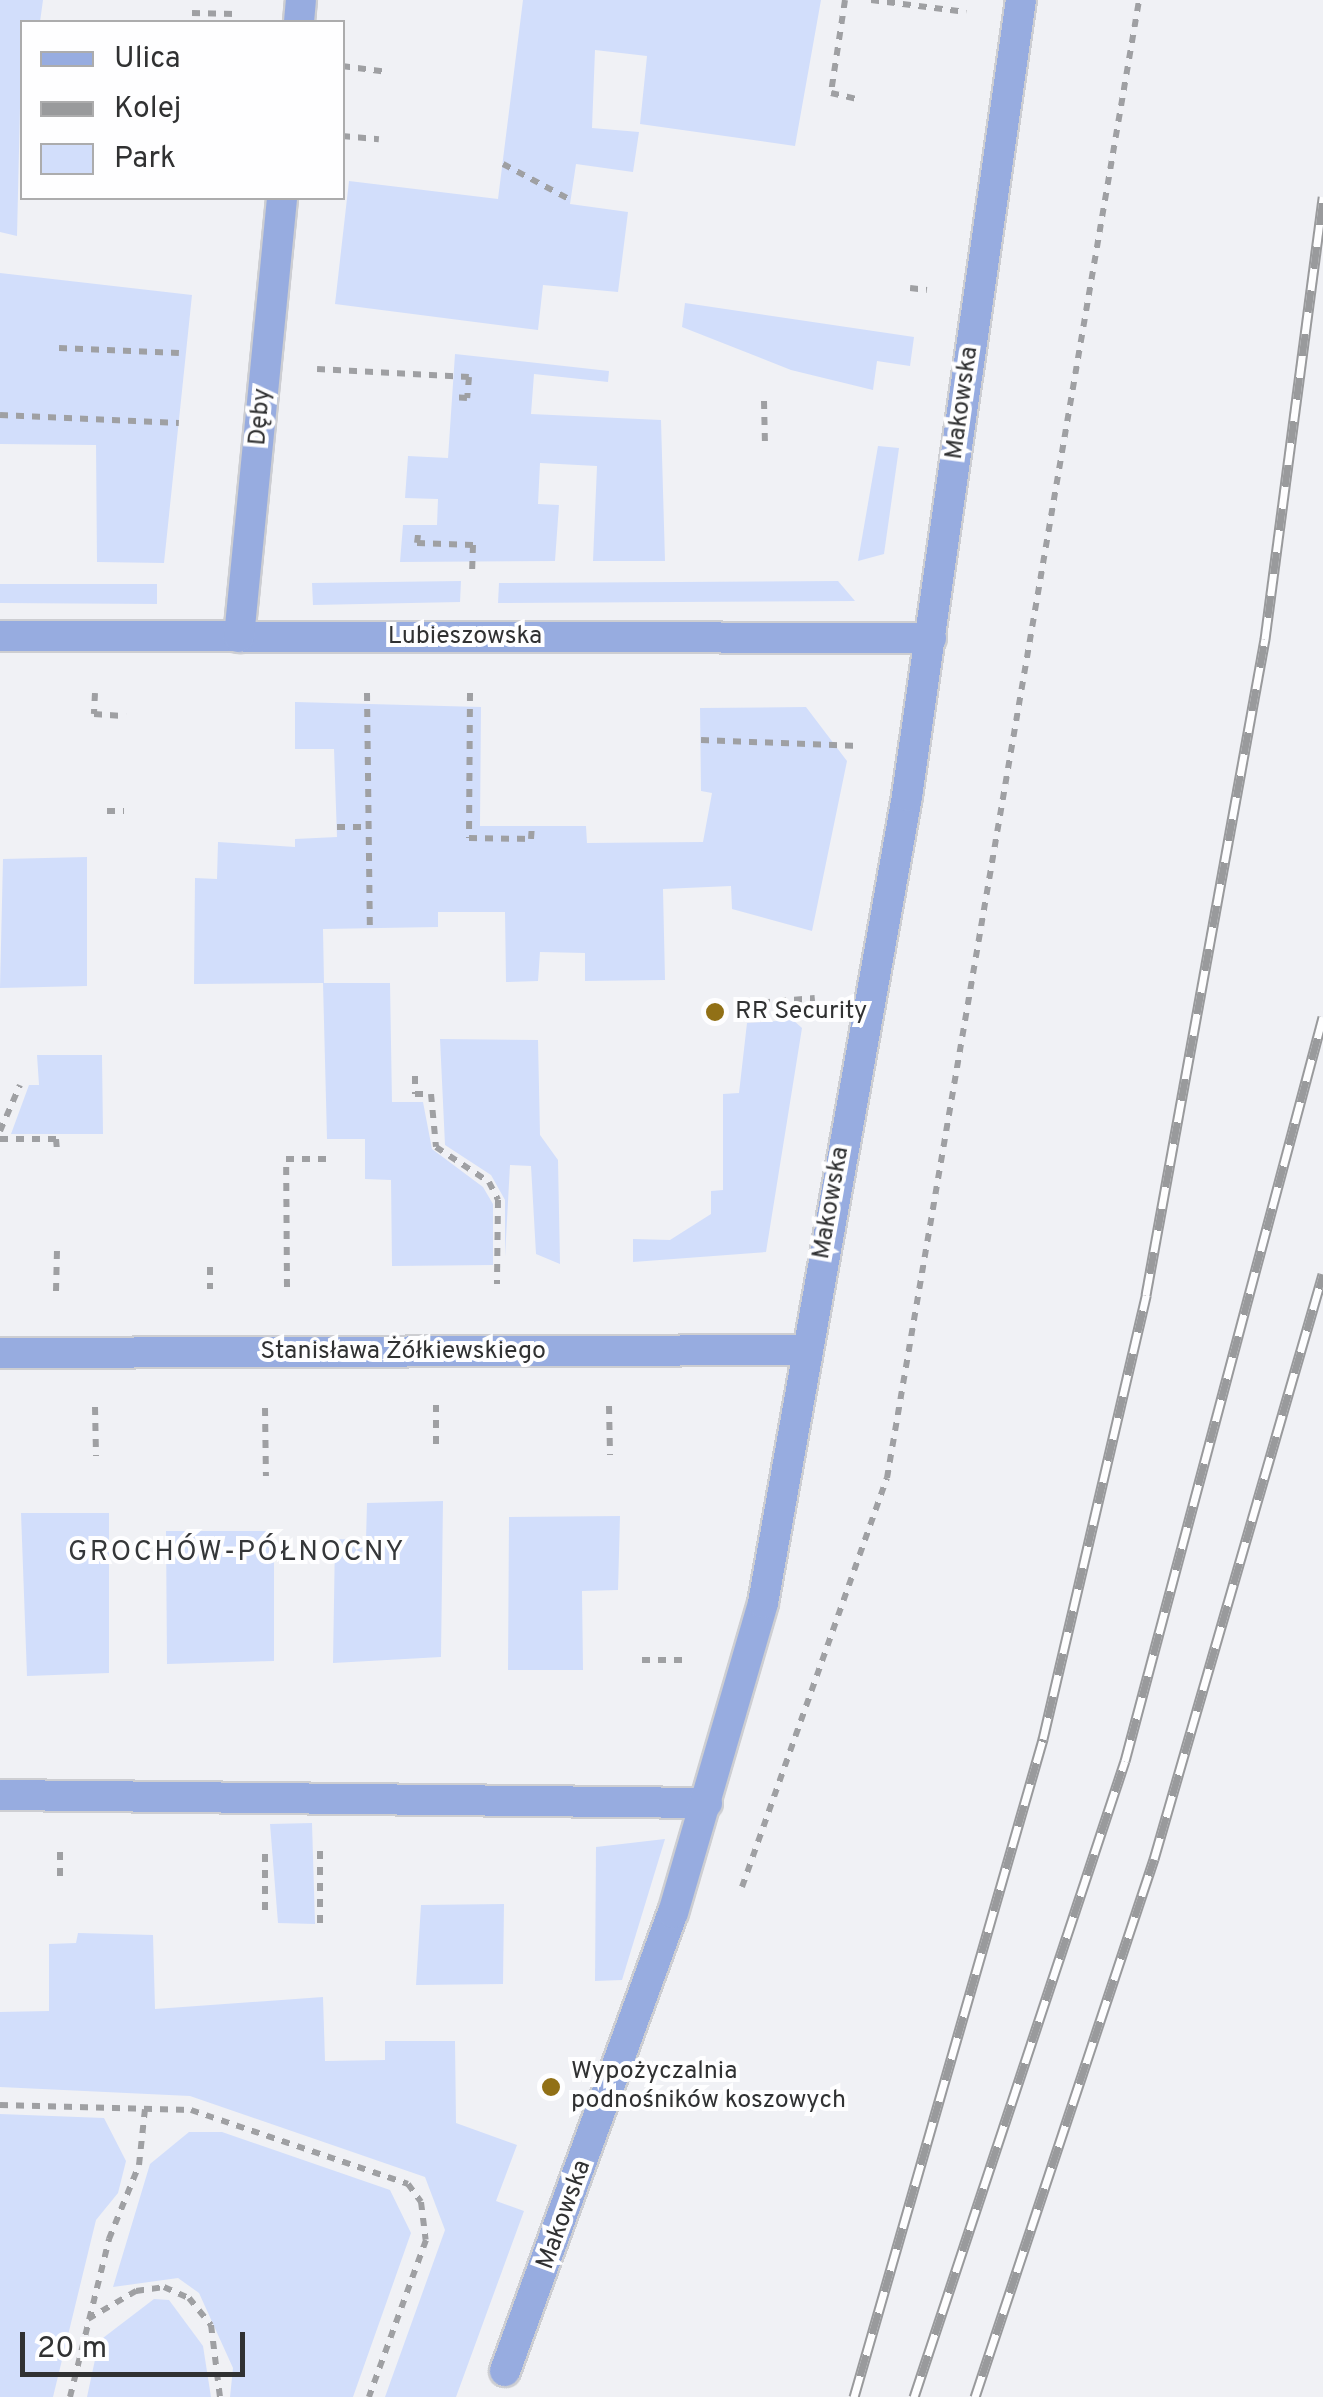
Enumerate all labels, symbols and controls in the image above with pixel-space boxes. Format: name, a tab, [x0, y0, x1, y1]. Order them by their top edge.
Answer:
legend	[20, 20, 345, 200]
text: Ulica	[114, 41, 181, 78]
text: Kolej	[114, 91, 181, 128]
text: Park	[114, 141, 176, 178]
street label: Makowska	[940, 344, 986, 462]
street label: Dęby	[244, 387, 278, 447]
street label: Lubieszowska	[388, 622, 542, 652]
place label: RR Security	[735, 997, 867, 1027]
marker: RR Security	[704, 1001, 726, 1023]
street label: Makowska	[807, 1144, 857, 1262]
street label: Stanisława Żółkiewskiego	[260, 1337, 546, 1367]
district label: GROCHÓW-PÓŁNOCNY	[68, 1536, 406, 1570]
place label: Wypożyczalnia podnośników koszowych	[571, 2058, 846, 2117]
marker: Wypożyczalnia podnośników koszowych	[540, 2076, 562, 2098]
street label: Makowska	[531, 2156, 599, 2274]
scale bar	[25, 2312, 250, 2374]
text: 20 m	[37, 2331, 107, 2368]

